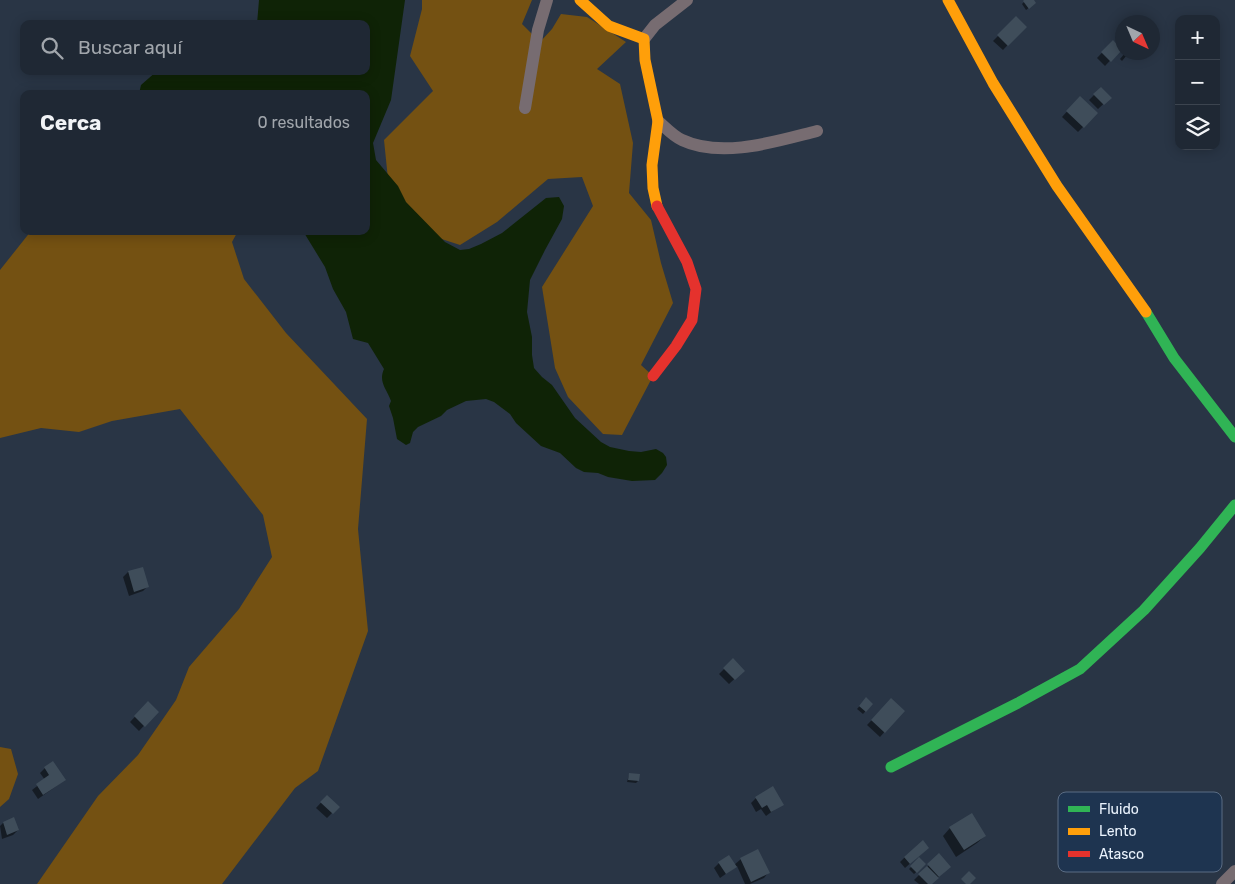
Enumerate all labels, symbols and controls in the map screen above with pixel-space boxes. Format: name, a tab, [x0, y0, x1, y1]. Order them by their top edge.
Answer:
north arrow	[1115, 15, 1160, 60]
map controls	[1175, 15, 1220, 150]
button: +	[1175, 15, 1220, 60]
search box	[20, 20, 370, 75]
icon: search	[38, 34, 66, 62]
text: Buscar aquí	[78, 36, 182, 59]
button: −	[1175, 60, 1220, 105]
button: layers	[1175, 105, 1220, 150]
text: Cerca	[40, 110, 101, 135]
text: 0 resultados	[257, 113, 350, 132]
legend	[1058, 792, 1222, 872]
text: Fluido	[1099, 801, 1139, 818]
text: Lento	[1099, 823, 1136, 840]
text: Atasco	[1099, 846, 1144, 863]

